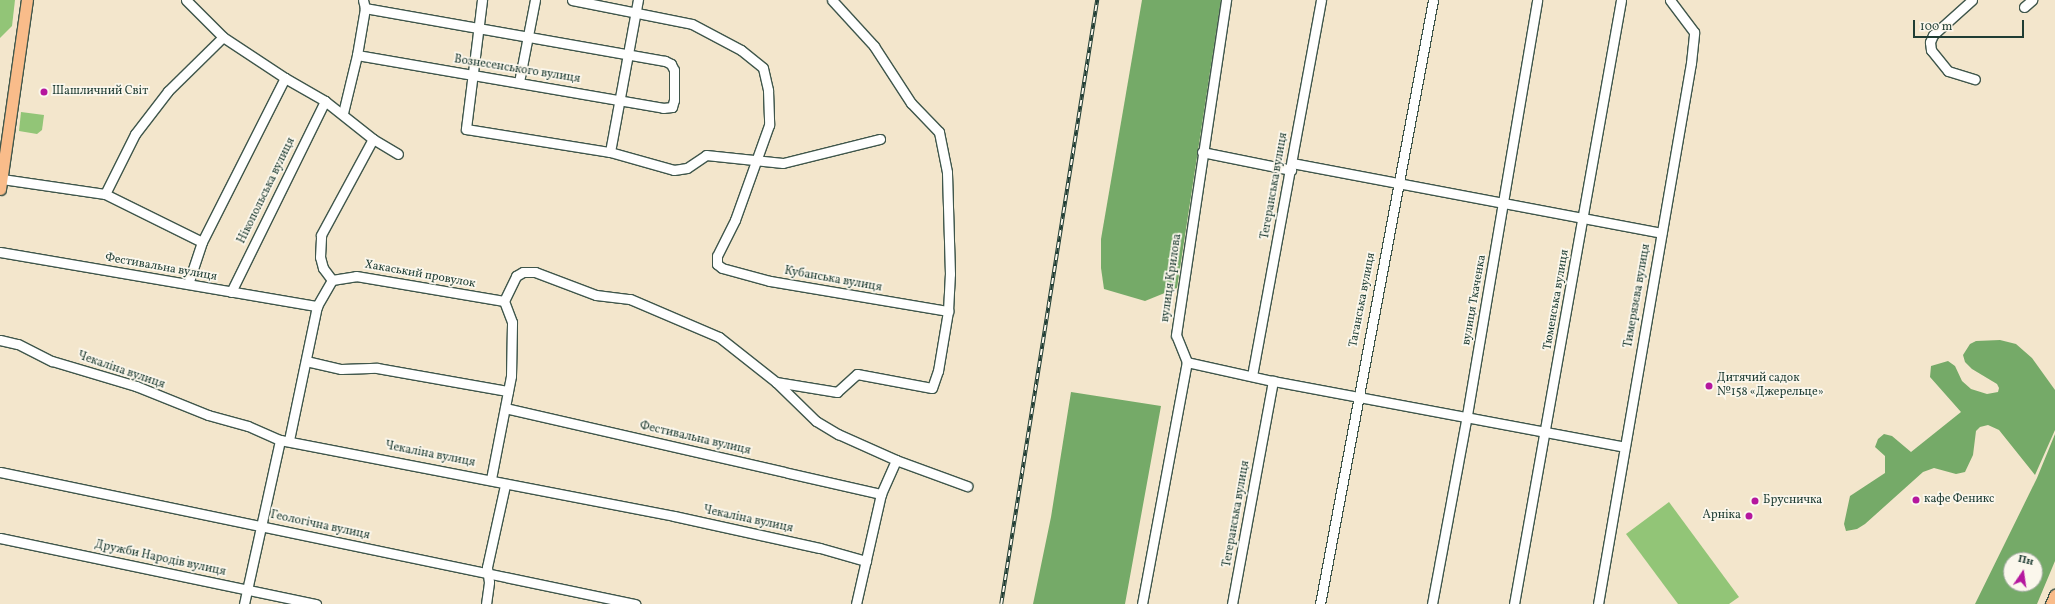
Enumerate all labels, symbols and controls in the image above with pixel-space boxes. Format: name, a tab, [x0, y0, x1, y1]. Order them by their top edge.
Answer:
scale bar	[1915, 12, 2026, 38]
text: 100 m	[1920, 19, 1952, 35]
street label: Вознесенського вулиця	[453, 53, 581, 87]
place label: Шашличний Світ	[52, 85, 148, 99]
marker: Шашличний Світ	[39, 87, 49, 97]
street label: Тегеранська вулиця	[1259, 132, 1291, 240]
street label: Нікопольська вулиця	[235, 136, 299, 246]
street label: вулиця Крилова	[1159, 233, 1185, 323]
street label: Тимерязєва вулиця	[1622, 243, 1654, 349]
street label: Тюменська вулиця	[1541, 249, 1573, 351]
street label: Фестивальна вулиця	[104, 251, 218, 285]
street label: Таганська вулиця	[1347, 251, 1379, 349]
street label: вулиця Ткаченка	[1460, 253, 1490, 347]
street label: Хакаський провулок	[363, 258, 477, 292]
street label: Кубанська вулиця	[783, 264, 883, 296]
street label: Чекаліна вулиця	[75, 349, 167, 393]
place label: Дитячий садок №158 «Джерельце»	[1717, 372, 1824, 400]
marker: Дитячий садок №158 «Джерельце»	[1704, 381, 1714, 391]
street label: Фестивальна вулиця	[638, 419, 752, 459]
street label: Чекаліна вулиця	[384, 439, 476, 471]
street label: Тегеранська вулиця	[1221, 460, 1253, 568]
place label: кафе Феникс	[1924, 493, 1994, 507]
place label: Брусничка	[1763, 494, 1822, 508]
marker: кафе Феникс	[1911, 495, 1921, 505]
marker: Брусничка	[1750, 496, 1760, 506]
street label: Чекаліна вулиця	[702, 503, 794, 537]
street label: Геологічна вулиця	[269, 508, 371, 544]
place label: Арніка	[1702, 509, 1741, 523]
marker: Арніка	[1744, 511, 1754, 521]
street label: Дружби Народів вулиця	[93, 538, 227, 580]
north arrow	[2003, 552, 2043, 592]
text: Пн	[2016, 552, 2035, 570]

